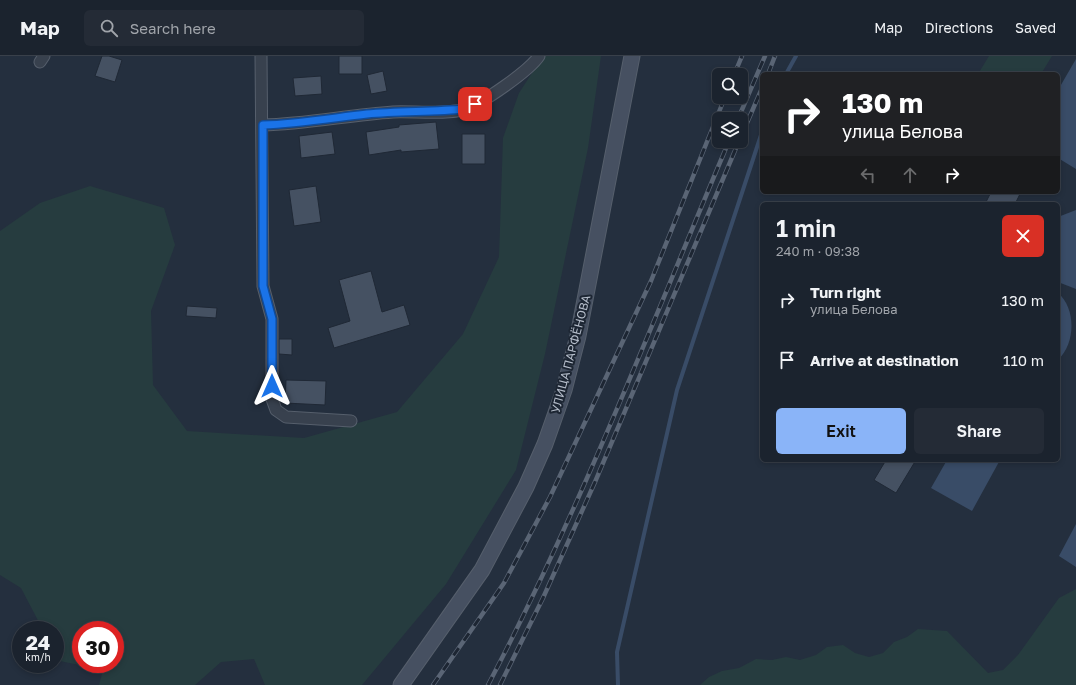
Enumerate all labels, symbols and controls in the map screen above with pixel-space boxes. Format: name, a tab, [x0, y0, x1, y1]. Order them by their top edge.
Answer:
search box	[84, 10, 364, 46]
text: Map	[20, 16, 60, 39]
icon: search	[98, 17, 120, 39]
text: Search here	[130, 19, 216, 37]
text: Map	[874, 19, 903, 36]
text: Directions	[925, 19, 993, 36]
text: Saved	[1015, 19, 1056, 36]
map controls	[712, 68, 748, 148]
button: search	[712, 68, 748, 104]
text: 130 m	[842, 86, 923, 119]
pin	[458, 87, 492, 121]
icon: right	[776, 88, 828, 140]
icon: arrive	[464, 93, 486, 115]
button: layers	[712, 112, 748, 148]
text: улица Белова	[842, 120, 963, 142]
icon: left	[857, 164, 879, 186]
icon: ahead	[899, 164, 921, 186]
icon: right	[941, 164, 963, 186]
text: 1 min	[776, 213, 836, 242]
button: close	[1002, 215, 1044, 257]
text: 240 m · 09:38	[776, 243, 860, 259]
text: Turn right	[810, 283, 881, 301]
icon: right	[776, 289, 798, 311]
text: 130 m	[1002, 291, 1044, 309]
street label: УЛИЦА ПАРФЁНОВА	[547, 293, 594, 415]
text: улица Белова	[810, 301, 898, 317]
icon: arrive	[776, 349, 798, 371]
text: Arrive at destination	[810, 351, 959, 369]
text: 110 m	[1003, 351, 1044, 369]
position arrow	[251, 365, 293, 407]
button: Exit	[776, 408, 906, 454]
button: Share	[914, 408, 1044, 454]
speed limit sign: 30	[72, 621, 124, 673]
text: 24	[26, 630, 50, 654]
text: km/h	[25, 651, 51, 663]

